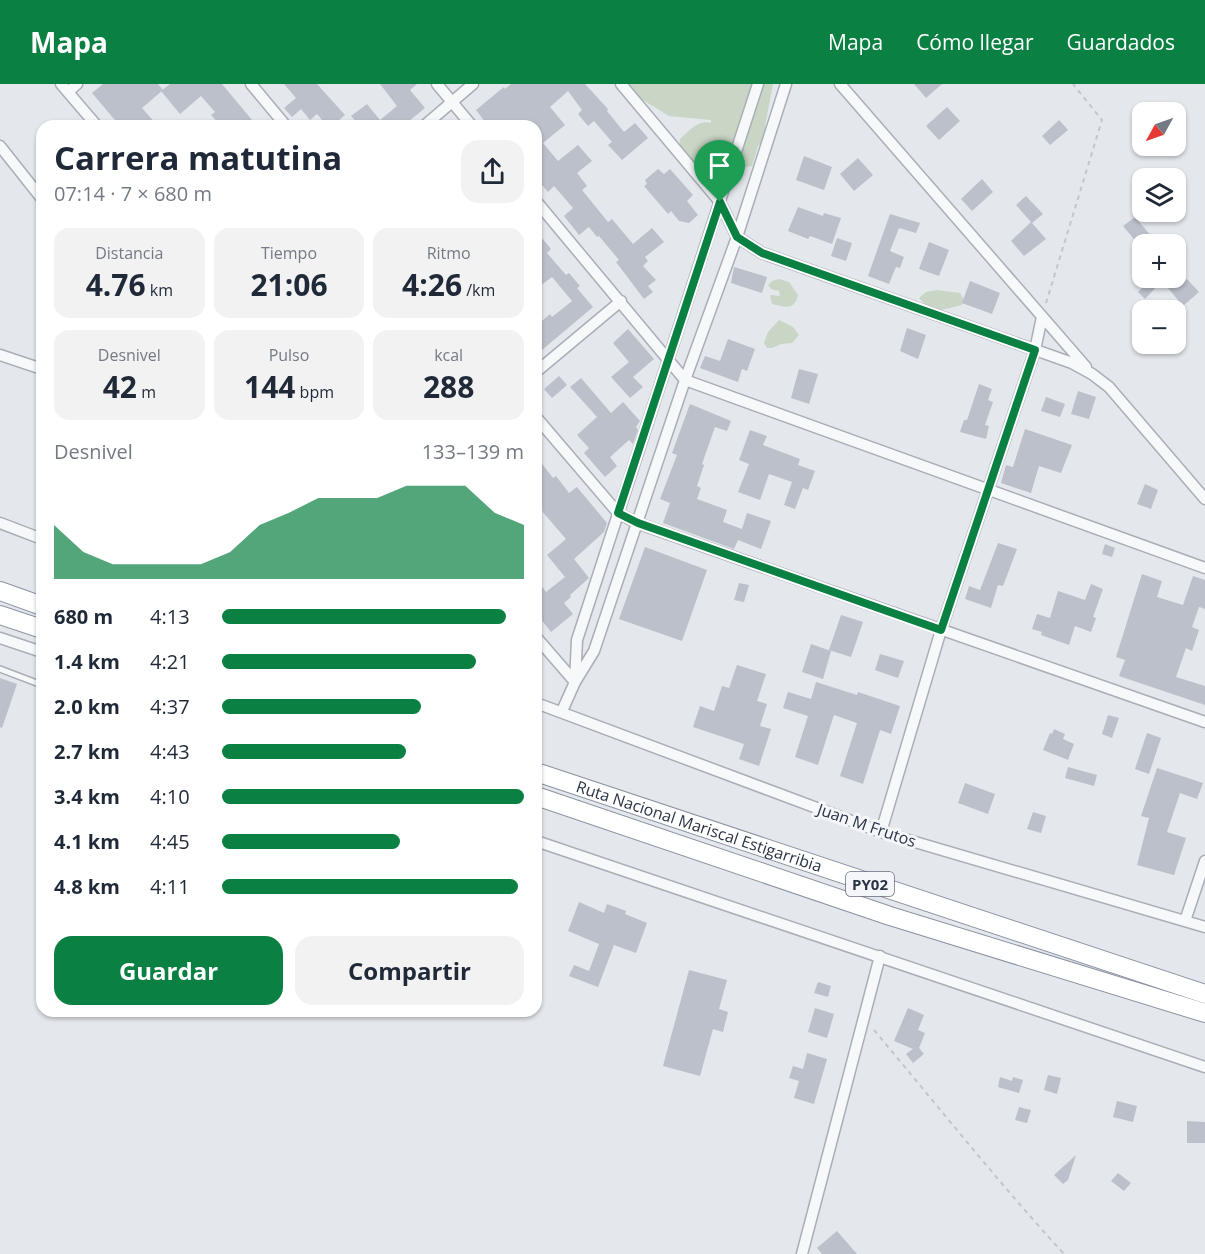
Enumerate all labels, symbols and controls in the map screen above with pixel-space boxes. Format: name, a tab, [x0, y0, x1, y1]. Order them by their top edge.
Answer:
text: Mapa	[30, 23, 108, 61]
text: Mapa	[828, 28, 883, 56]
text: Cómo llegar	[916, 28, 1034, 56]
text: Guardados	[1067, 28, 1175, 56]
north arrow	[1132, 102, 1186, 156]
map controls	[1132, 102, 1186, 354]
text: Carrera matutina	[54, 135, 342, 180]
button: share	[461, 140, 524, 203]
pin	[694, 140, 745, 202]
icon: arrive	[703, 149, 736, 182]
button: layers	[1132, 168, 1186, 222]
text: 07:14 · 7 × 680 m	[54, 180, 212, 207]
button: +	[1132, 234, 1186, 288]
text: Distancia	[95, 242, 163, 264]
text: Tiempo	[261, 242, 317, 264]
text: Ritmo	[427, 242, 471, 264]
text: 4.76	[86, 264, 146, 305]
text: 21:06	[250, 264, 328, 305]
text: 4:26	[402, 264, 462, 305]
text: km	[146, 279, 173, 301]
text: /km	[462, 279, 495, 301]
button: −	[1132, 300, 1186, 354]
text: Desnivel	[98, 344, 161, 366]
text: Pulso	[269, 344, 309, 366]
text: kcal	[434, 344, 463, 366]
text: 42	[103, 366, 137, 407]
text: 144	[244, 366, 295, 407]
text: 288	[423, 366, 474, 407]
text: m	[137, 381, 156, 403]
text: bpm	[295, 381, 334, 403]
text: Desnivel	[54, 438, 133, 465]
text: 133–139 m	[422, 438, 524, 465]
text: 680 m	[54, 603, 113, 630]
text: 4:13	[150, 603, 190, 630]
text: 1.4 km	[54, 648, 120, 675]
text: 4:21	[150, 648, 190, 675]
text: 2.0 km	[54, 693, 120, 720]
text: 4:37	[150, 693, 190, 720]
text: 2.7 km	[54, 738, 120, 765]
text: 4:43	[150, 738, 190, 765]
street label: Ruta Nacional Mariscal Estigarribia	[574, 775, 825, 877]
text: 3.4 km	[54, 783, 120, 810]
text: 4:10	[150, 783, 190, 810]
street label: Juan M Frutos	[813, 797, 919, 852]
text: 4.1 km	[54, 828, 120, 855]
text: 4:45	[150, 828, 190, 855]
road number: PY02	[846, 872, 894, 896]
text: 4.8 km	[54, 873, 120, 900]
text: 4:11	[150, 873, 190, 900]
button: Guardar	[54, 936, 283, 1005]
button: Compartir	[295, 936, 524, 1005]

